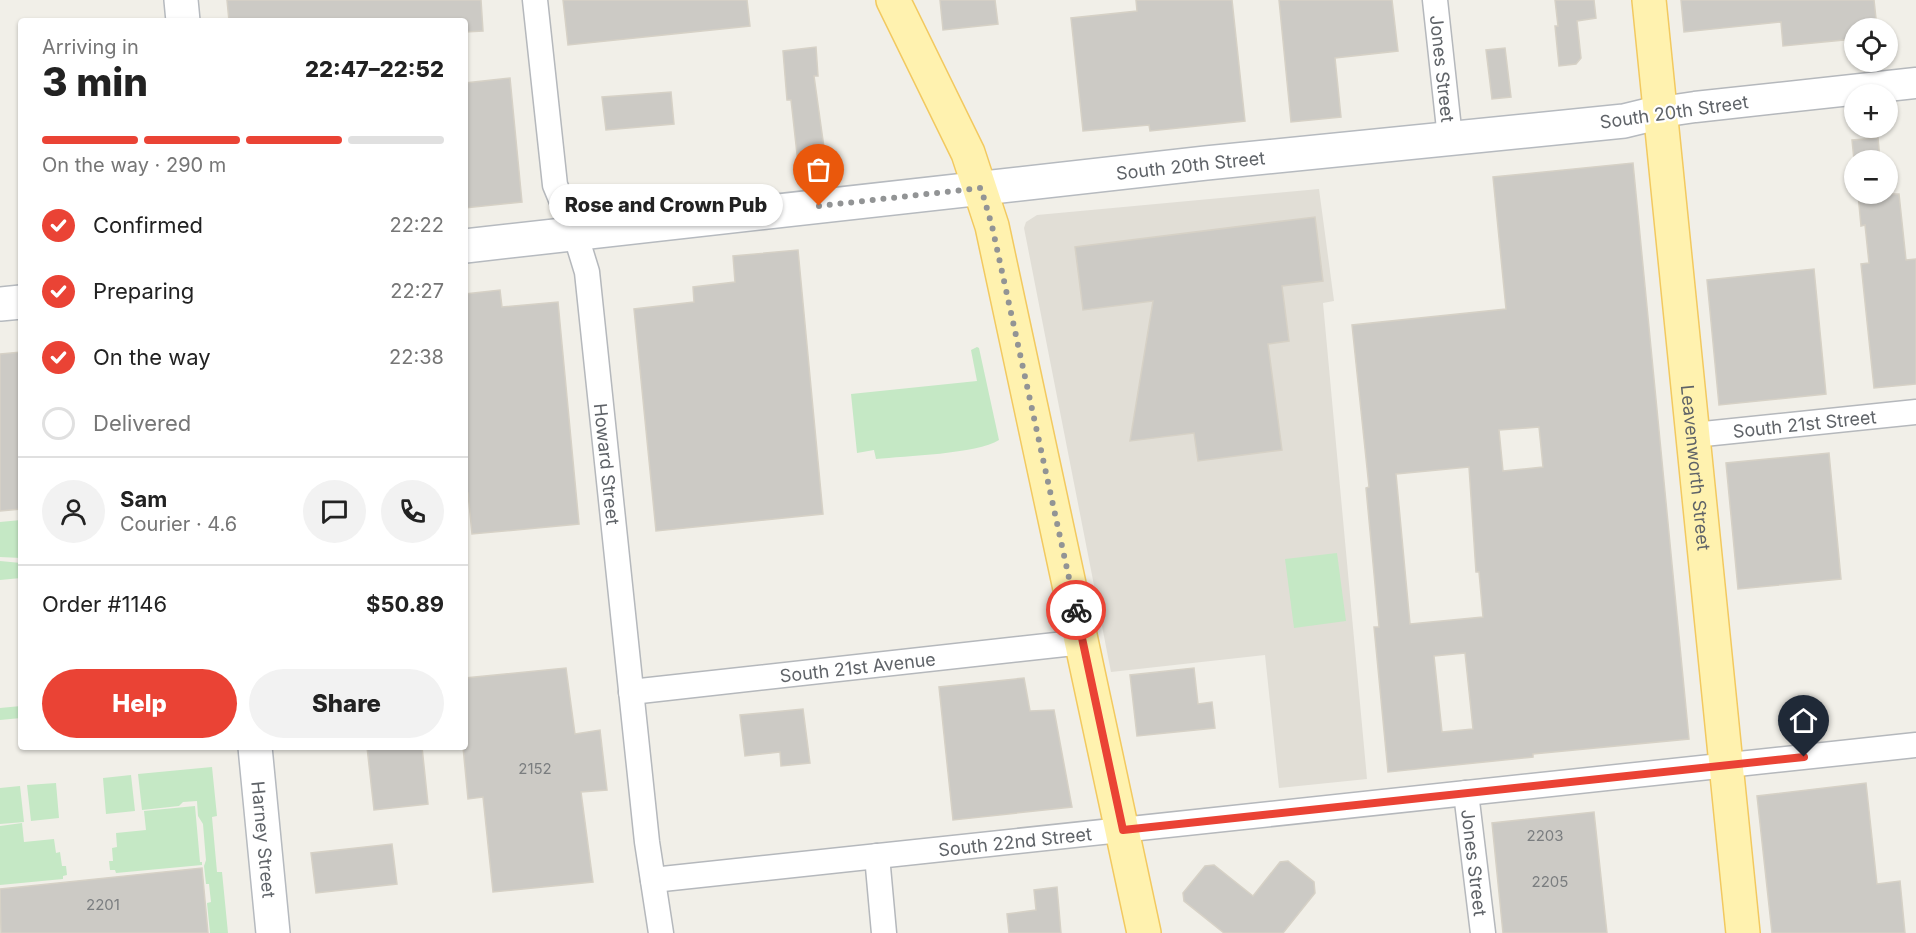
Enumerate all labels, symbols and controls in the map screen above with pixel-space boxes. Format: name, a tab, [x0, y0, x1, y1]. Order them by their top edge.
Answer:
street label: Jones Street	[1426, 14, 1459, 123]
map controls	[1844, 18, 1898, 204]
button: locate	[1844, 18, 1898, 72]
text: Arriving in	[42, 35, 139, 59]
text: 22:47–22:52	[305, 56, 444, 82]
text: 3 min	[42, 58, 148, 105]
button: +	[1844, 84, 1898, 138]
street label: South 20th Street	[1598, 91, 1750, 133]
pin	[793, 144, 844, 206]
street label: South 20th Street	[1115, 147, 1266, 184]
button: −	[1844, 150, 1898, 204]
text: On the way · 290 m	[42, 153, 226, 177]
icon: bag	[802, 153, 835, 186]
callout: Rose and Crown Pub	[549, 185, 783, 227]
text: Rose and Crown Pub	[565, 193, 767, 217]
icon: check	[42, 209, 75, 242]
text: Confirmed	[93, 212, 203, 238]
text: 22:22	[389, 213, 444, 237]
icon: check	[42, 275, 75, 308]
text: Preparing	[93, 278, 194, 304]
text: 22:27	[390, 279, 444, 303]
icon: check	[42, 341, 75, 374]
text: On the way	[93, 344, 211, 370]
text: 22:38	[389, 345, 444, 369]
street label: Leavenworth Street	[1677, 384, 1715, 552]
street label: Howard Street	[590, 402, 624, 526]
street label: South 21st Street	[1732, 406, 1877, 441]
text: Delivered	[93, 410, 191, 436]
button: person	[42, 480, 105, 543]
button: chat	[303, 480, 366, 543]
button: phone	[381, 480, 444, 543]
text: Sam	[120, 486, 167, 512]
text: Courier · 4.6	[120, 512, 237, 536]
courier	[1046, 580, 1106, 640]
text: Order #1146	[42, 591, 167, 617]
text: $50.89	[366, 591, 444, 617]
icon: bike	[1060, 594, 1093, 627]
street label: South 21st Avenue	[779, 648, 937, 686]
button: Help	[42, 669, 237, 738]
button: Share	[249, 669, 444, 738]
pin	[1778, 695, 1829, 757]
icon: home	[1787, 704, 1820, 737]
house number: 2152	[518, 759, 552, 778]
street label: Harney Street	[248, 780, 280, 899]
street label: Jones Street	[1458, 808, 1491, 917]
street label: South 22nd Street	[937, 823, 1093, 860]
house number: 2203	[1526, 826, 1564, 845]
house number: 2205	[1532, 872, 1568, 891]
house number: 2201	[86, 895, 120, 914]

